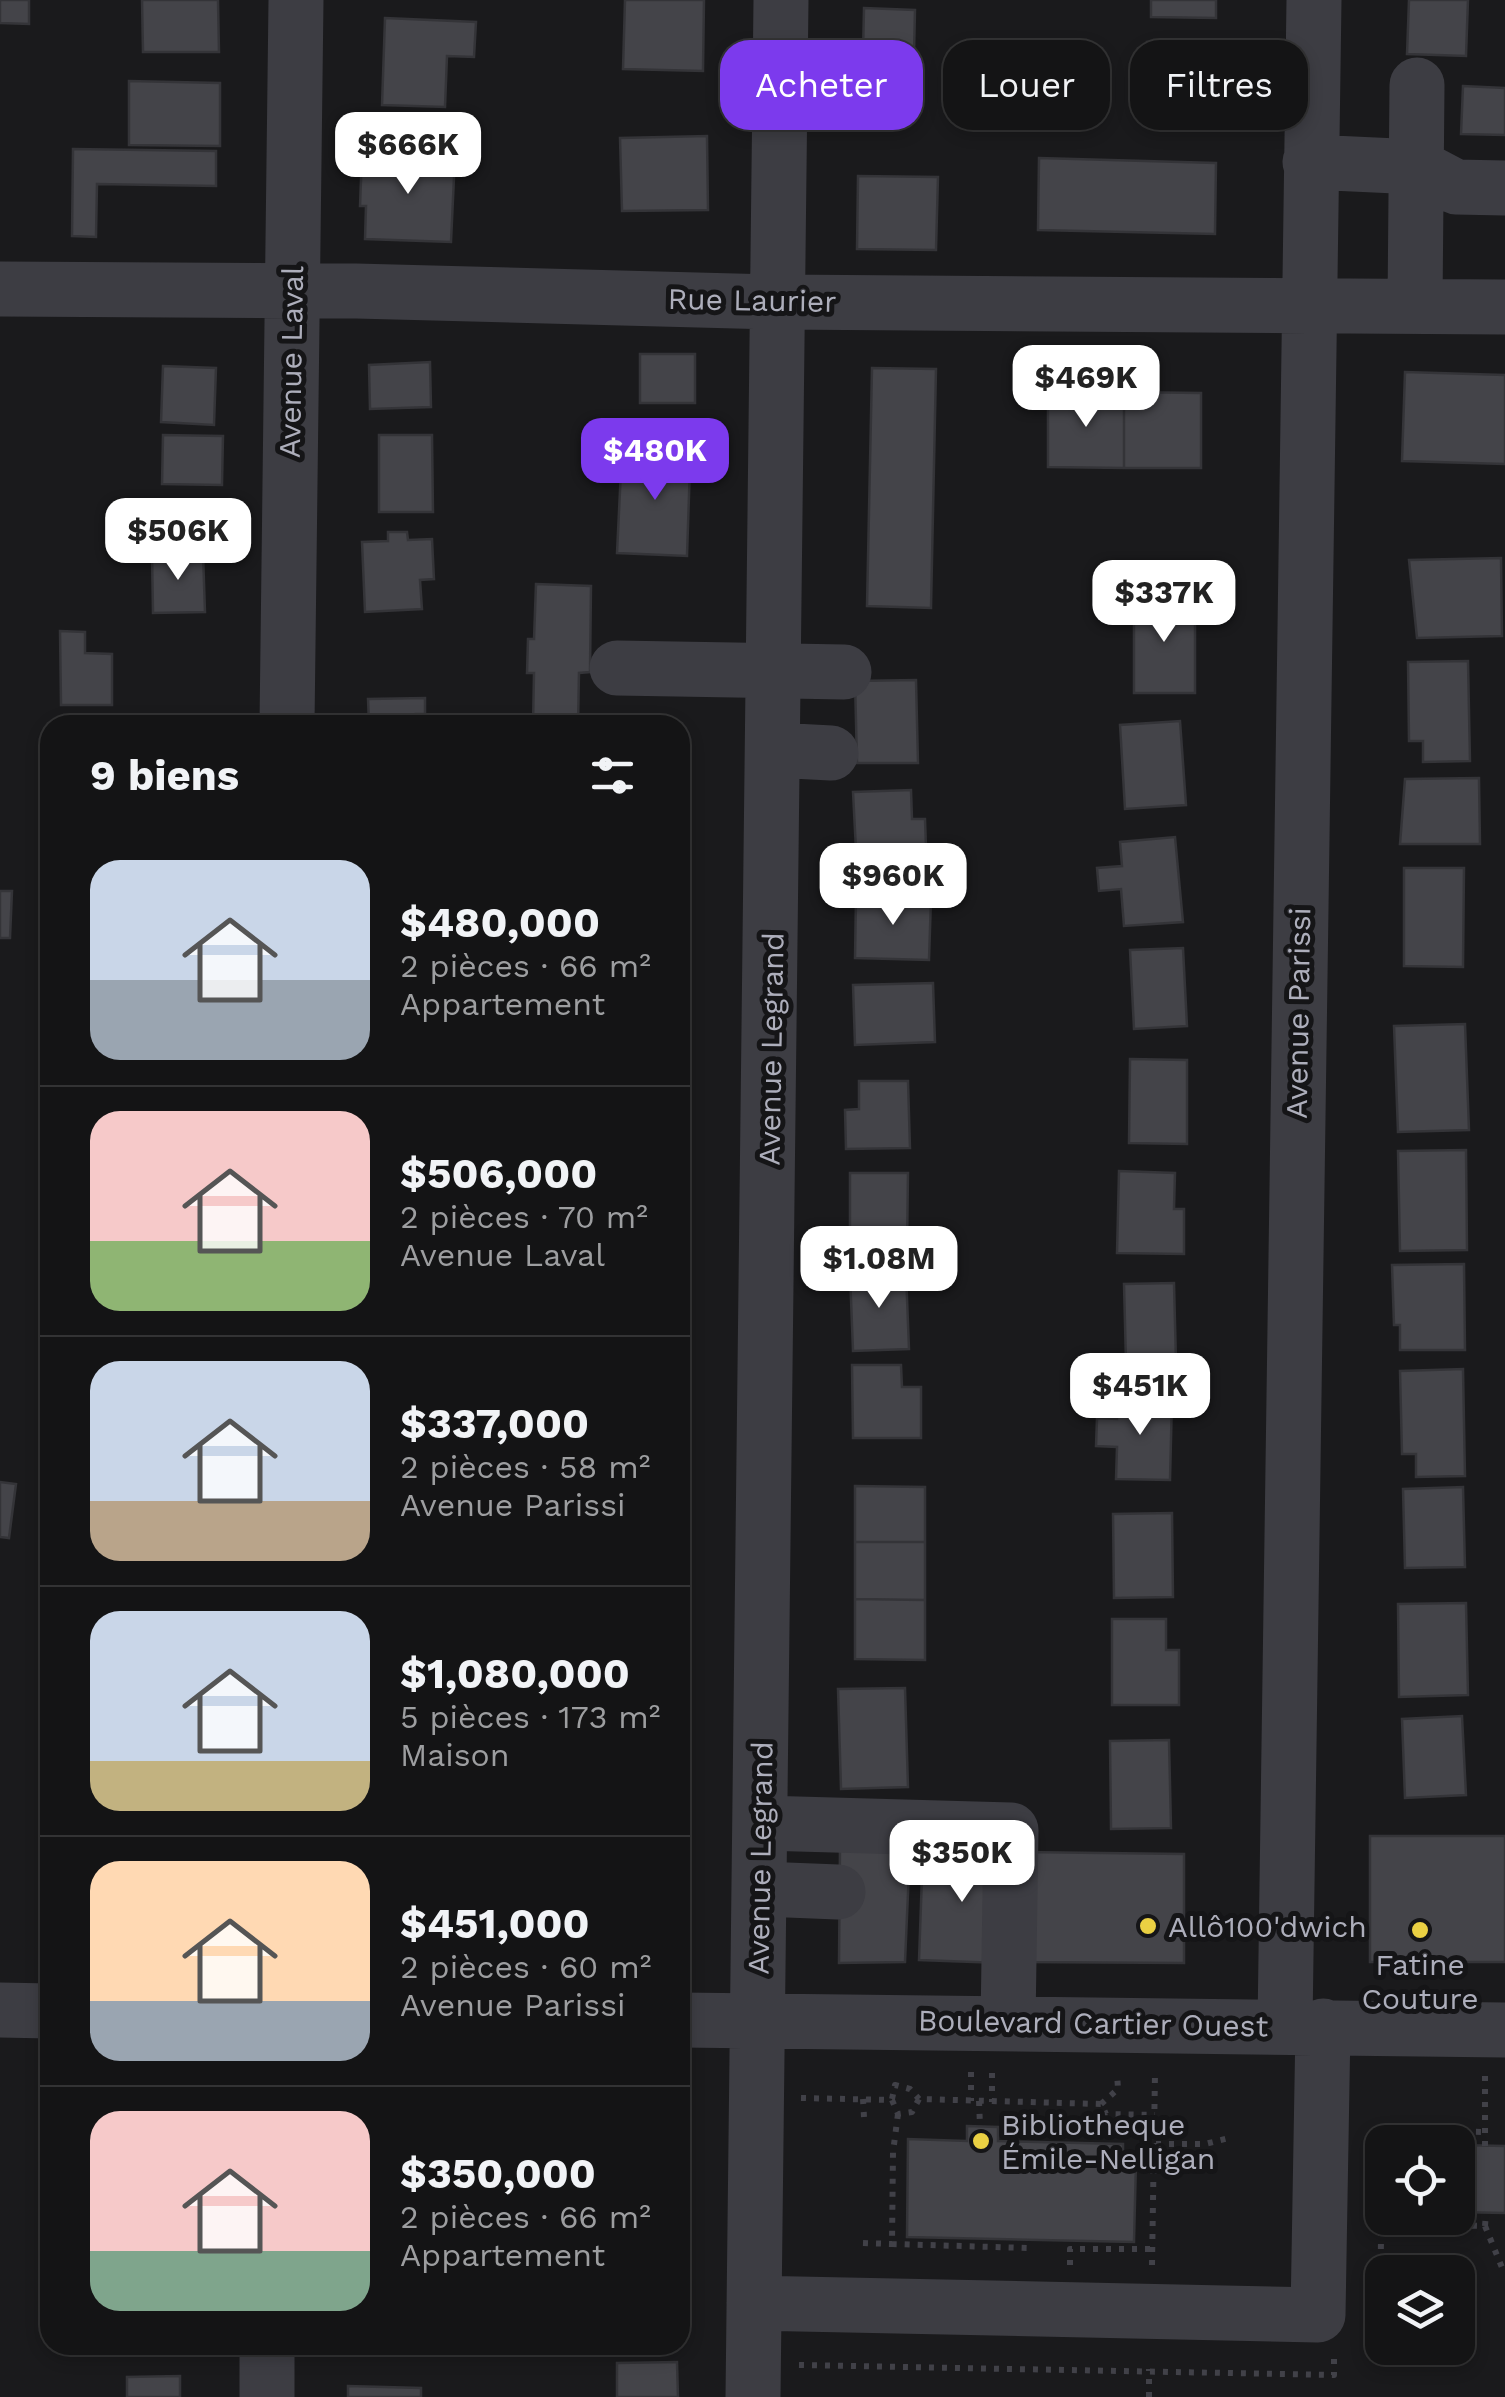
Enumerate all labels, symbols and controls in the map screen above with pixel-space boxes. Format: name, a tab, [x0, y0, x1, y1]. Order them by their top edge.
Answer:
chip: Acheter	[720, 40, 923, 130]
chip: Louer	[943, 40, 1110, 130]
chip: Filtres	[1130, 40, 1308, 130]
pin: $666K	[338, 112, 478, 197]
text: $666K	[357, 125, 459, 163]
street label: Avenue Laval	[272, 266, 310, 458]
street label: Rue Laurier	[667, 281, 837, 319]
pin: $469K	[1016, 345, 1156, 430]
text: $469K	[1035, 358, 1137, 396]
pin: $480K	[585, 418, 725, 503]
text: $480K	[603, 431, 707, 469]
pin: $506K	[108, 498, 248, 583]
text: $506K	[127, 511, 229, 549]
pin: $337K	[1094, 560, 1234, 645]
text: $337K	[1114, 573, 1214, 611]
icon: filters	[585, 748, 640, 803]
text: 9 biens	[90, 751, 239, 800]
pin: $960K	[823, 843, 963, 928]
text: $960K	[842, 856, 944, 894]
text: $480,000	[400, 898, 600, 947]
icon: home	[170, 900, 290, 1020]
street label: Avenue Parissi	[1279, 907, 1317, 1119]
street label: Avenue Legrand	[751, 932, 791, 1166]
text: 2 pièces · 66 m²	[400, 947, 651, 985]
text: Appartement	[400, 985, 605, 1023]
text: $506,000	[400, 1149, 597, 1198]
icon: home	[170, 1151, 290, 1271]
text: 2 pièces · 70 m²	[400, 1198, 648, 1236]
pin: $1.08M	[798, 1226, 960, 1311]
text: Avenue Laval	[400, 1236, 605, 1274]
text: $1.08M	[822, 1239, 936, 1277]
pin: $451K	[1070, 1353, 1210, 1438]
text: $451K	[1092, 1366, 1188, 1404]
text: $337,000	[400, 1399, 589, 1448]
icon: home	[170, 1401, 290, 1521]
text: 2 pièces · 58 m²	[400, 1448, 650, 1486]
text: Avenue Parissi	[400, 1486, 626, 1524]
text: $1,080,000	[400, 1649, 630, 1698]
icon: home	[170, 1651, 290, 1771]
text: 5 pièces · 173 m²	[400, 1698, 660, 1736]
text: Maison	[400, 1736, 510, 1774]
street label: Avenue Legrand	[740, 1741, 780, 1975]
pin: $350K	[892, 1820, 1032, 1905]
text: $350K	[912, 1833, 1012, 1871]
text: $451,000	[400, 1899, 590, 1948]
icon: home	[170, 1901, 290, 2021]
place label: Allô100'dwich	[1168, 1909, 1367, 1944]
marker: Allô100'dwich	[1137, 1915, 1159, 1937]
marker: Fatine Couture	[1409, 1919, 1431, 1941]
place label: Fatine Couture	[1361, 1947, 1479, 2016]
text: 2 pièces · 60 m²	[400, 1948, 651, 1986]
text: Avenue Parissi	[400, 1986, 626, 2024]
street label: Boulevard Cartier Ouest	[918, 2002, 1269, 2044]
place label: Bibliotheque Émile-Nelligan	[1001, 2107, 1215, 2176]
map controls	[1365, 2125, 1475, 2365]
button: locate	[1365, 2125, 1475, 2235]
marker: Bibliotheque Émile-Nelligan	[970, 2130, 992, 2152]
text: $350,000	[400, 2149, 596, 2198]
icon: home	[170, 2151, 290, 2271]
text: 2 pièces · 66 m²	[400, 2198, 651, 2236]
text: Appartement	[400, 2236, 605, 2274]
button: layers	[1365, 2255, 1475, 2365]

